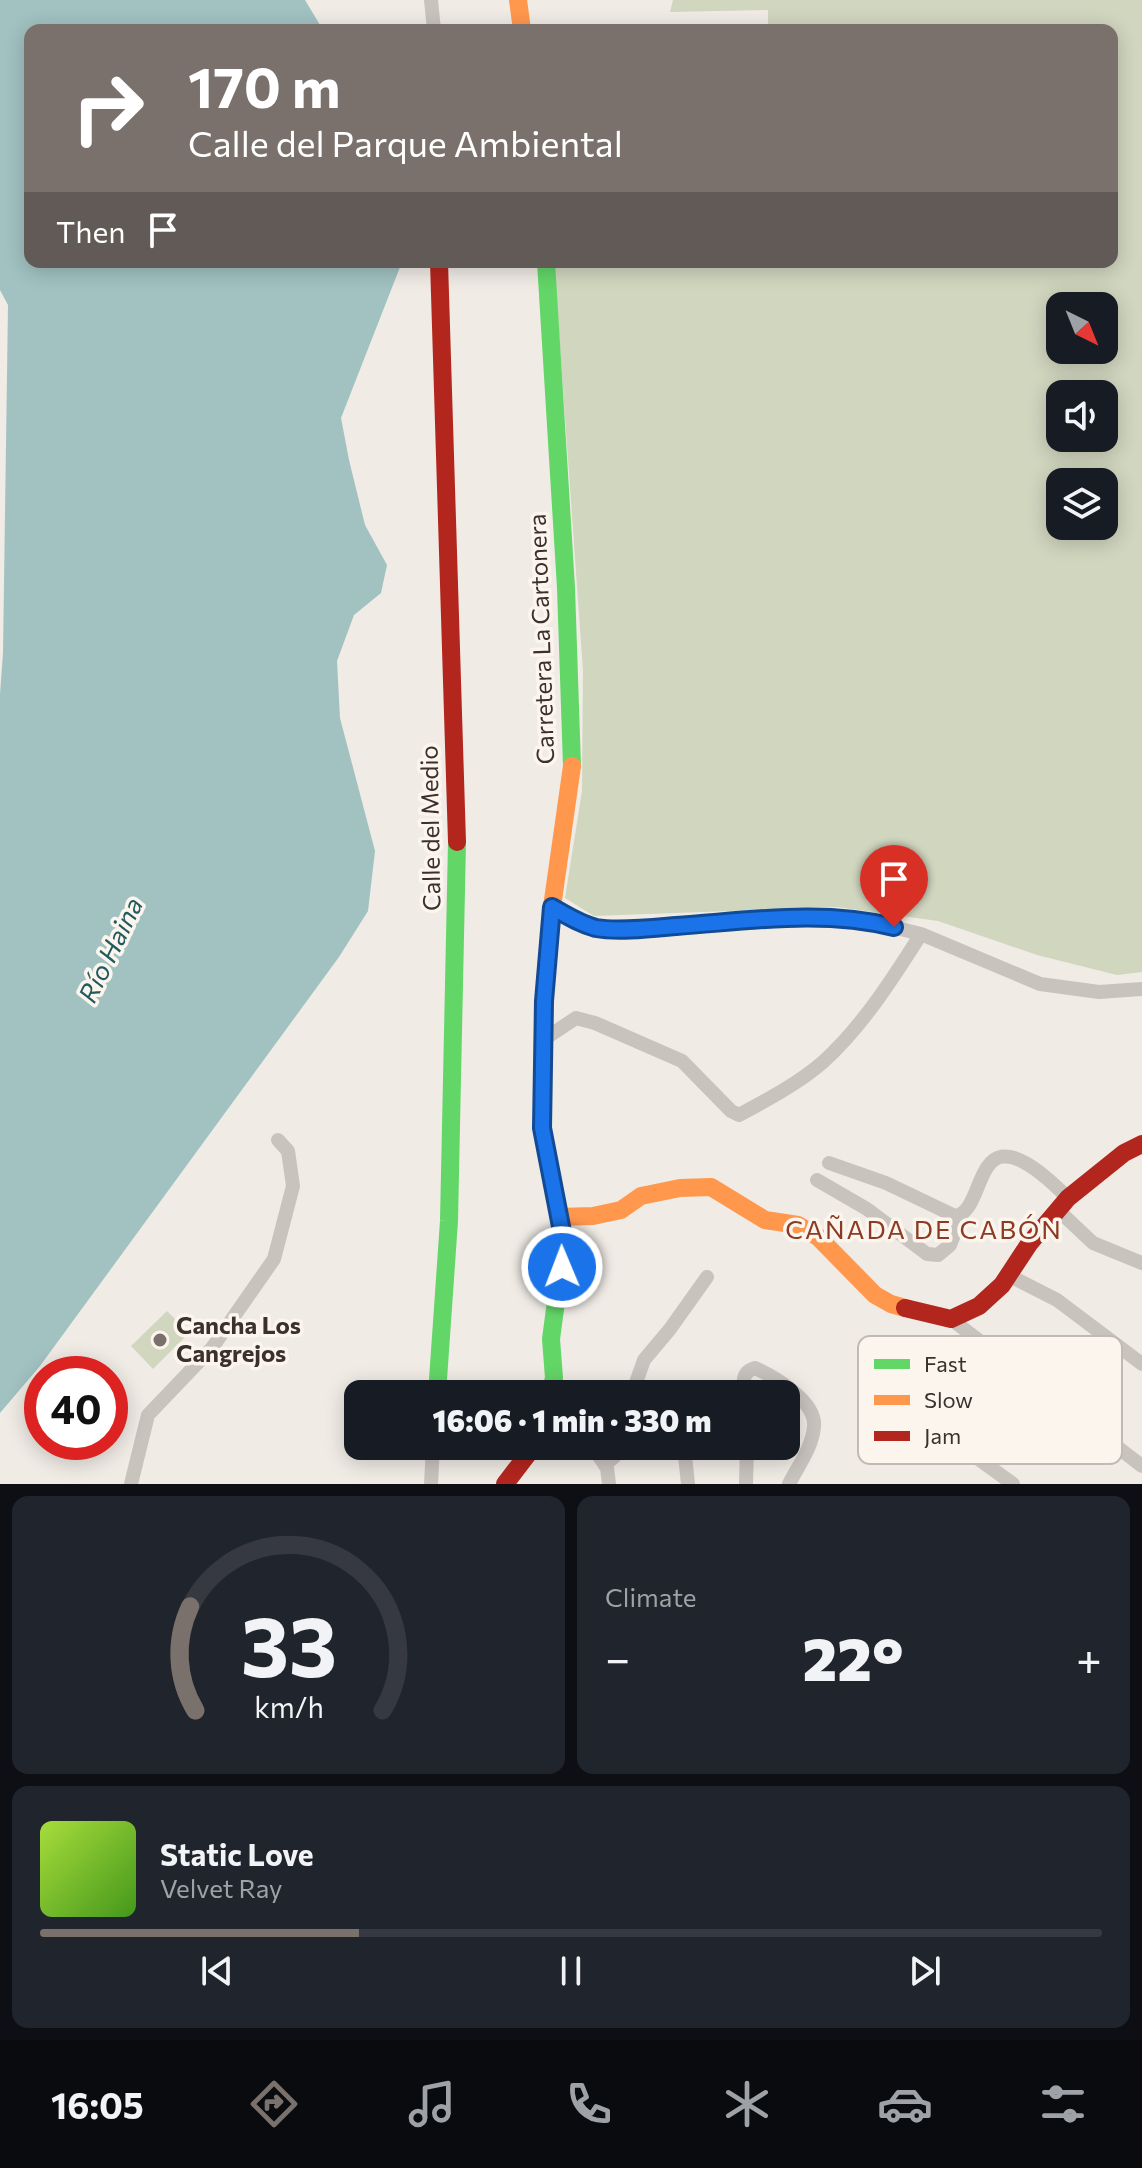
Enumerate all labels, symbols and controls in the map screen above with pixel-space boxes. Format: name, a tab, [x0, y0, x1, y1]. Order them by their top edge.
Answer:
text: 170 m	[188, 51, 341, 120]
icon: right	[56, 56, 160, 160]
text: Calle del Parque Ambiental	[188, 120, 623, 164]
icon: arrive	[141, 208, 185, 252]
text: Then	[56, 212, 125, 249]
north arrow	[1046, 292, 1118, 364]
map controls	[1046, 292, 1118, 540]
button: sound	[1046, 380, 1118, 452]
button: layers	[1046, 468, 1118, 540]
street label: Carretera La Cartonera	[522, 513, 559, 765]
street label: Calle del Medio	[414, 745, 445, 911]
pin	[860, 845, 928, 927]
icon: arrive	[872, 857, 916, 901]
water label: Río Haina	[71, 892, 148, 1007]
district label: CAÑADA DE CABÓN	[785, 1213, 1063, 1244]
position arrow	[520, 1225, 604, 1309]
place label: Cancha Los Cangrejos	[176, 1310, 301, 1367]
marker: Cancha Los Cangrejos	[151, 1331, 169, 1349]
legend	[858, 1336, 1122, 1464]
text: Fast	[924, 1350, 967, 1377]
speed limit sign: 40	[24, 1356, 128, 1460]
text: Slow	[924, 1386, 973, 1413]
text: 16:06 · 1 min · 330 m	[433, 1401, 711, 1438]
text: Jam	[924, 1422, 961, 1449]
text: Climate	[605, 1581, 697, 1612]
text: 33	[240, 1592, 337, 1694]
text: 22°	[803, 1620, 904, 1693]
text: −	[605, 1630, 630, 1684]
text: +	[1076, 1630, 1102, 1684]
text: km/h	[254, 1689, 323, 1724]
text: Static Love	[160, 1835, 314, 1872]
text: Velvet Ray	[160, 1872, 283, 1903]
icon: previous	[195, 1949, 239, 1993]
icon: pause	[549, 1949, 593, 1993]
icon: next	[903, 1949, 947, 1993]
icon: directions	[246, 2076, 302, 2132]
icon: music	[404, 2076, 460, 2132]
icon: phone	[561, 2076, 617, 2132]
icon: climate	[719, 2076, 775, 2132]
icon: car	[877, 2076, 933, 2132]
icon: filters	[1035, 2076, 1091, 2132]
text: 16:05	[51, 2082, 144, 2126]

